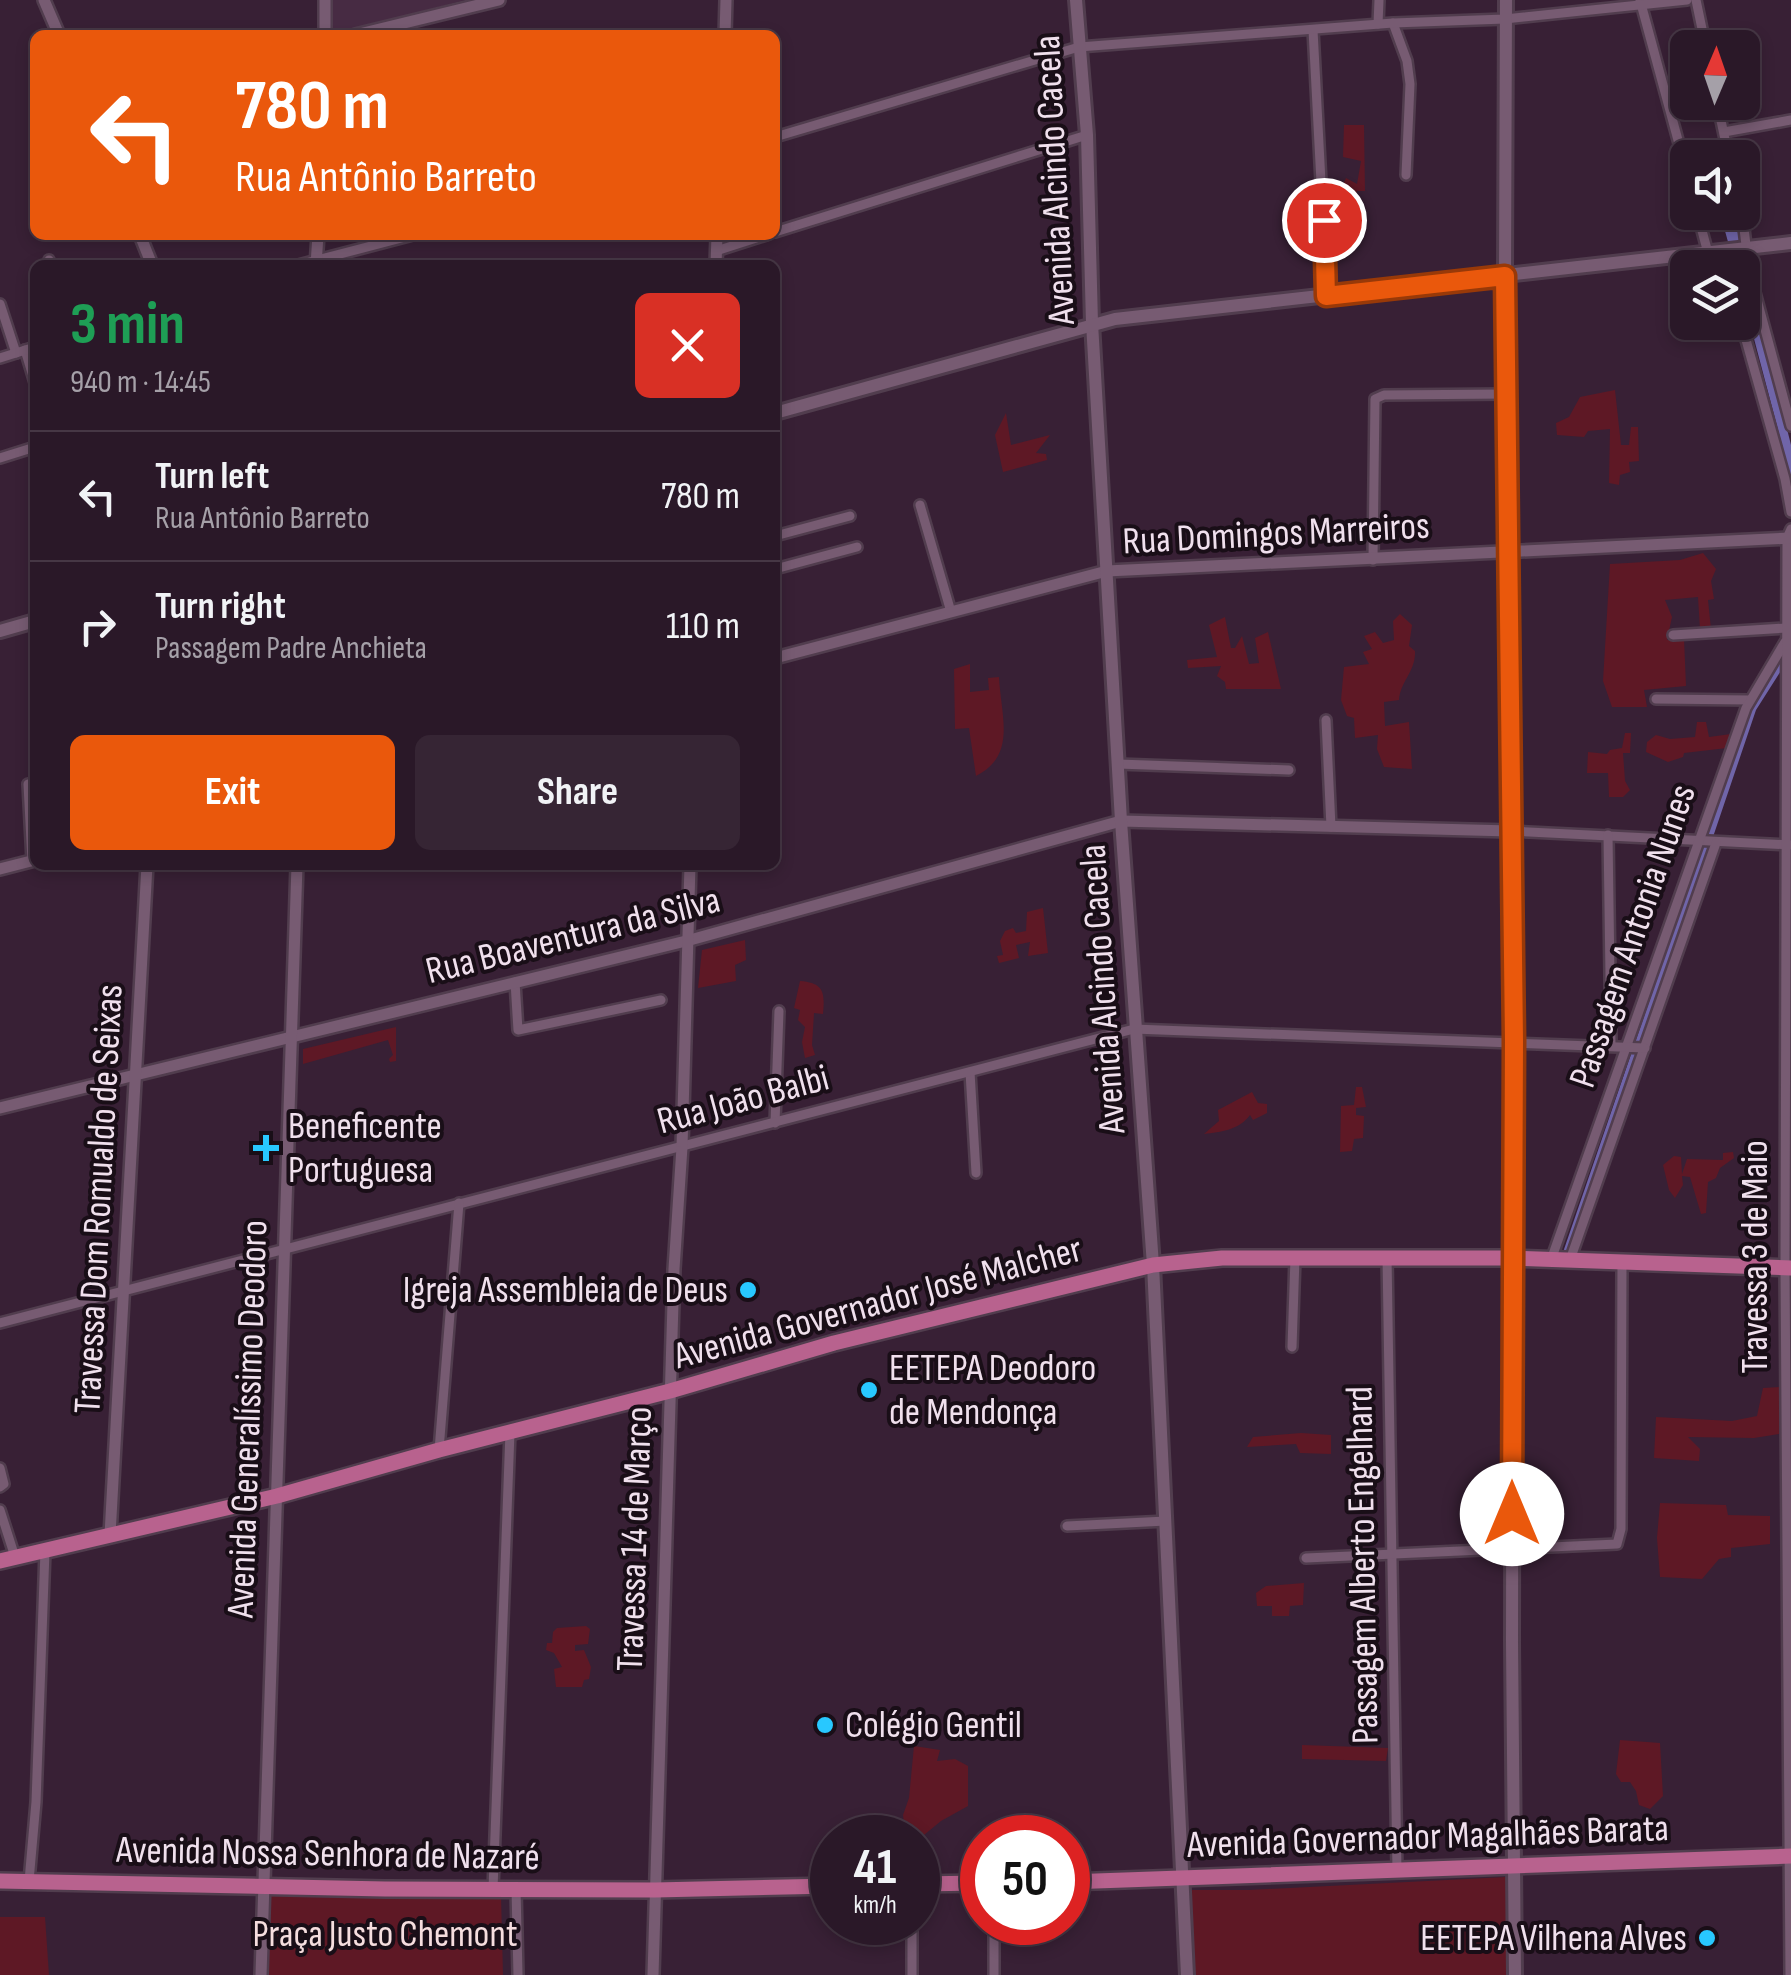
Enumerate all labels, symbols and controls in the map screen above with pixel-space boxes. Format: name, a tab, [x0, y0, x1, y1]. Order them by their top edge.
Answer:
north arrow	[1670, 30, 1760, 120]
map controls	[1670, 30, 1760, 340]
street label: Avenida Alcindo Cacela	[1025, 34, 1085, 327]
text: 780 m	[235, 65, 389, 149]
icon: left	[70, 70, 200, 200]
button: sound	[1670, 140, 1760, 230]
text: Rua Antônio Barreto	[235, 150, 537, 205]
pin	[1282, 178, 1367, 263]
icon: arrive	[1297, 193, 1352, 248]
button: layers	[1670, 250, 1760, 340]
text: 3 min	[70, 289, 185, 361]
button: close	[635, 293, 740, 398]
text: 940 m · 14:45	[70, 363, 211, 402]
text: Turn left	[155, 454, 269, 499]
icon: left	[70, 469, 125, 524]
text: 780 m	[661, 474, 740, 519]
text: Rua Antônio Barreto	[155, 499, 370, 538]
street label: Rua Domingos Marreiros	[1121, 503, 1431, 565]
text: Turn right	[155, 584, 286, 629]
icon: right	[70, 599, 125, 654]
text: 110 m	[666, 604, 740, 649]
text: Passagem Padre Anchieta	[155, 629, 427, 668]
button: Exit	[70, 735, 395, 850]
button: Share	[415, 735, 740, 850]
street label: Passagem Antonia Nunes	[1560, 779, 1706, 1093]
street label: Avenida Alcindo Cacela	[1070, 843, 1136, 1136]
street label: Rua Boaventura da Silva	[421, 878, 725, 994]
street label: Travessa Dom Romualdo de Seixas	[65, 983, 133, 1415]
street label: Rua João Balbi	[652, 1056, 834, 1144]
place label: Beneficente Portuguesa	[288, 1104, 442, 1193]
marker: Beneficente Portuguesa	[253, 1135, 279, 1161]
street label: Travessa 3 de Maio	[1733, 1140, 1778, 1374]
street label: Avenida Generalíssimo Deodoro	[219, 1219, 277, 1620]
street label: Avenida Governador José Malcher	[668, 1227, 1087, 1379]
place label: Igreja Assembleia de Deus	[403, 1268, 728, 1313]
marker: Igreja Assembleia de Deus	[737, 1279, 759, 1301]
place label: EETEPA Deodoro de Mendonça	[889, 1346, 1096, 1435]
marker: EETEPA Deodoro de Mendonça	[858, 1379, 880, 1401]
street label: Passagem Alberto Engelhard	[1337, 1386, 1389, 1744]
street label: Travessa 14 de Março	[608, 1406, 662, 1672]
position arrow	[1460, 1462, 1564, 1566]
place label: Colégio Gentil	[845, 1703, 1022, 1748]
marker: Colégio Gentil	[814, 1714, 836, 1736]
street label: Avenida Governador Magalhães Barata	[1185, 1806, 1670, 1868]
speed limit sign: 50	[960, 1815, 1090, 1945]
street label: Avenida Nossa Senhora de Nazaré	[115, 1828, 540, 1880]
text: 41	[854, 1838, 896, 1898]
text: km/h	[853, 1890, 897, 1921]
park label: Praça Justo Chemont	[252, 1912, 518, 1957]
place label: EETEPA Vilhena Alves	[1420, 1916, 1687, 1961]
marker: EETEPA Vilhena Alves	[1696, 1927, 1718, 1949]

